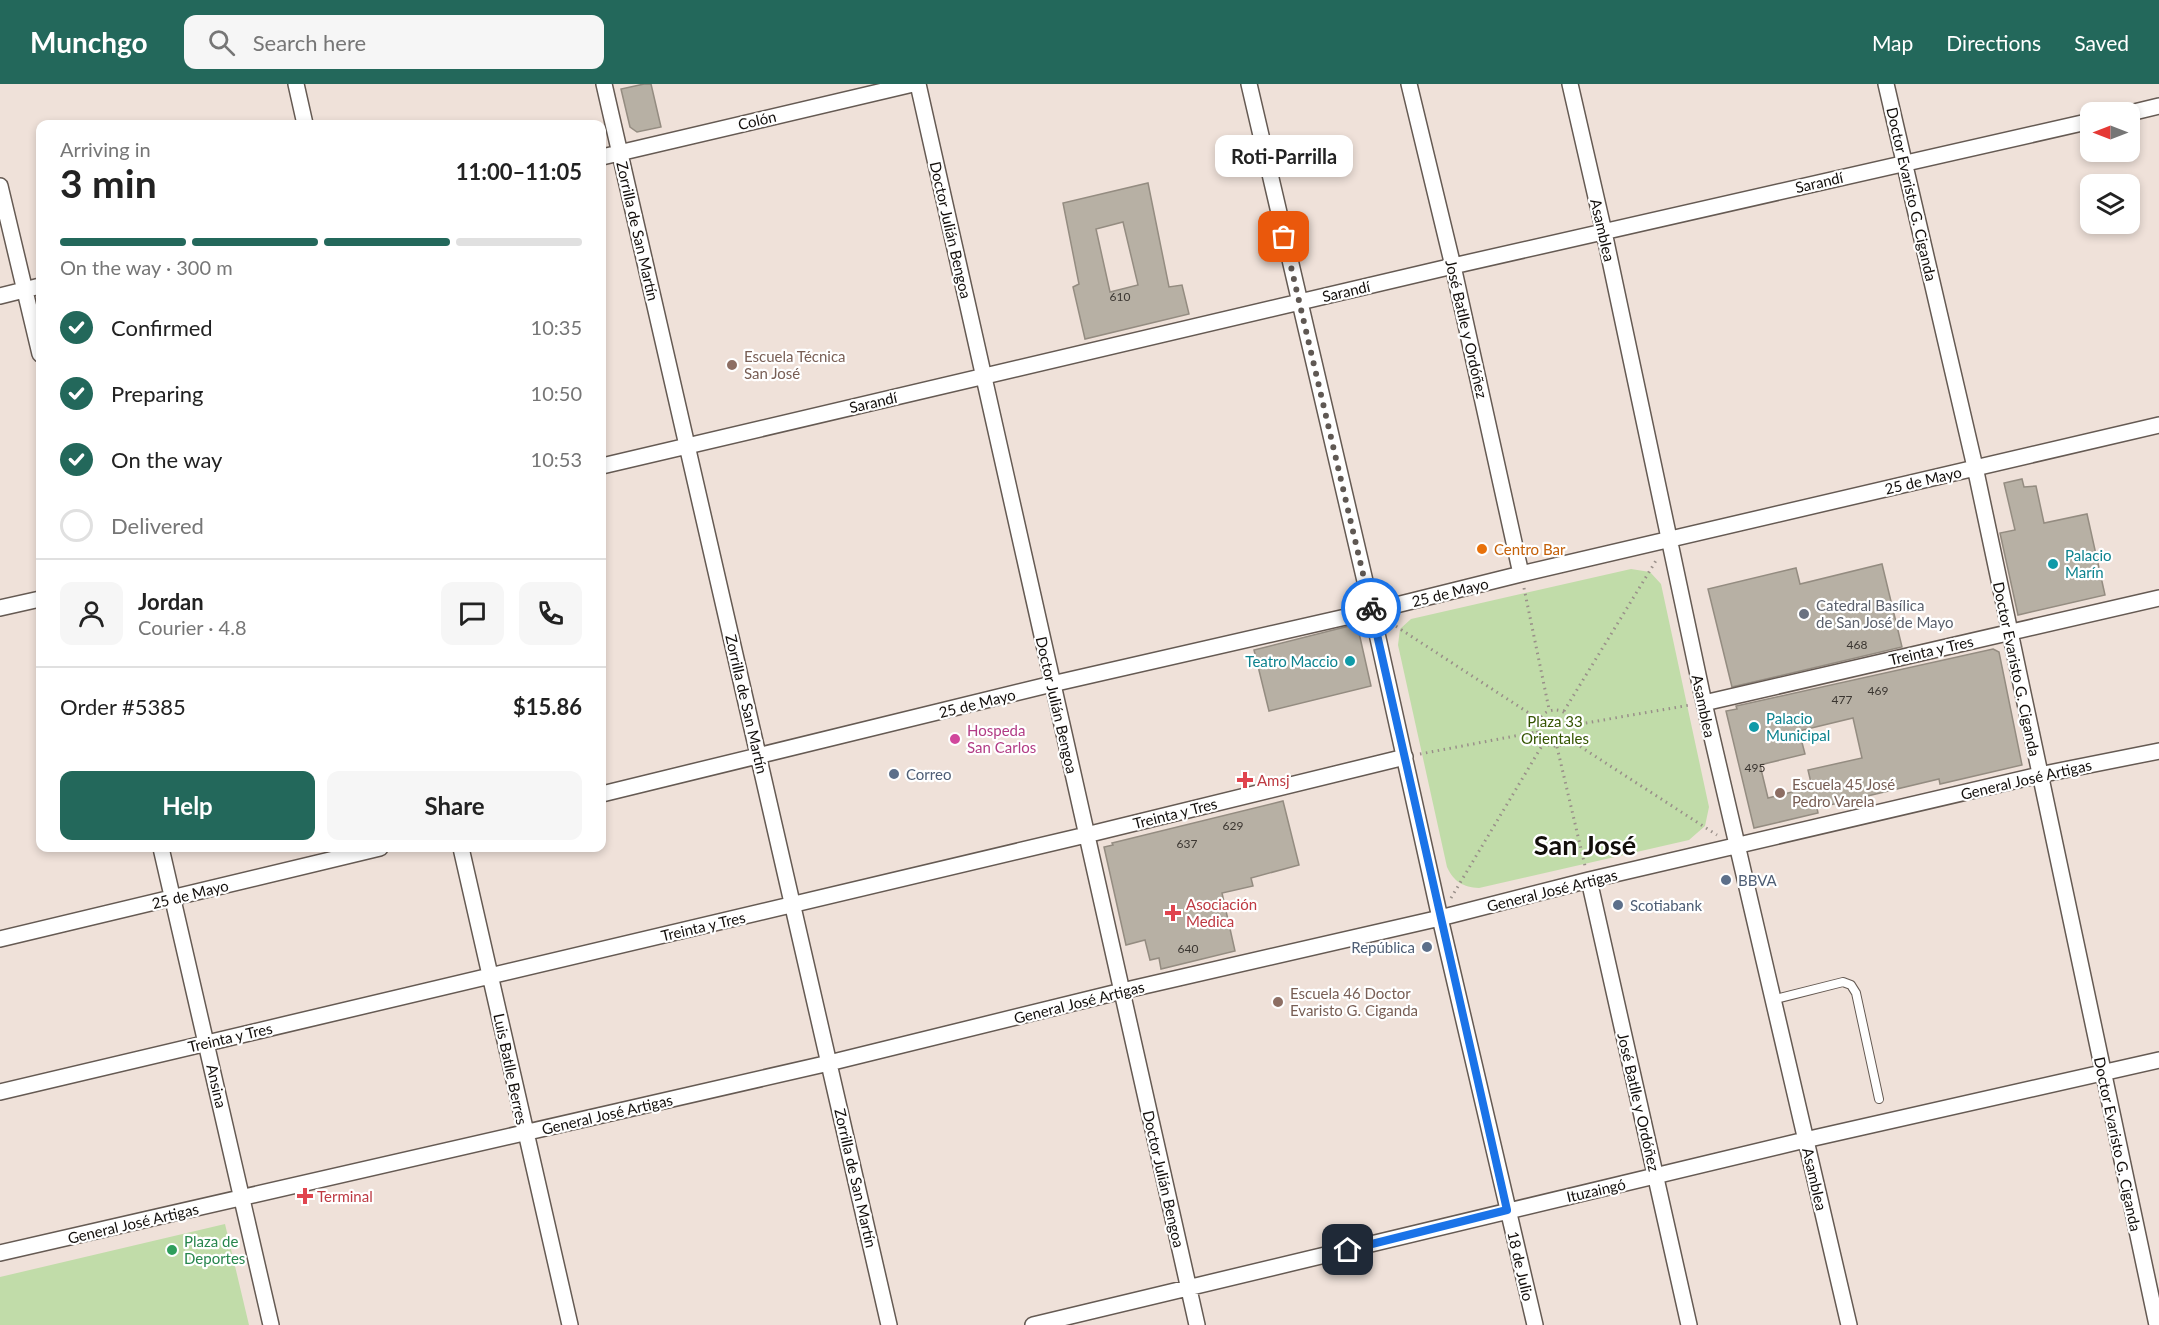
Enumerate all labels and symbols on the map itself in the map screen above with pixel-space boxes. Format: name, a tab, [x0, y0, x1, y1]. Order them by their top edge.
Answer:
north arrow	[2080, 102, 2140, 162]
street label: Doctor Evaristo G. Ciganda	[1883, 105, 1941, 283]
street label: Colón	[736, 107, 778, 133]
callout: Roti-Parrilla	[1215, 135, 1353, 177]
street label: Zorrilla de San Martín	[613, 160, 663, 302]
street label: Doctor Julián Bengoa	[926, 160, 976, 300]
street label: Sarandí	[1793, 167, 1846, 196]
street label: Asamblea	[1587, 197, 1619, 263]
pin	[1258, 211, 1309, 262]
street label: José Batlle y Ordóñez	[1442, 258, 1492, 400]
street label: Sarandí	[1320, 276, 1373, 305]
house number: 610	[1110, 289, 1130, 304]
place label: Escuela Técnica San José	[744, 347, 846, 382]
marker: Escuela Técnica San José	[725, 358, 739, 372]
street label: Sarandí	[847, 387, 900, 416]
street label: 25 de Mayo	[1883, 462, 1963, 498]
place label: Centro Bar	[1494, 540, 1566, 558]
marker: Centro Bar	[1475, 542, 1489, 556]
place label: Palacio Marín	[2065, 546, 2112, 581]
marker: Palacio Marín	[2046, 557, 2060, 571]
street label: 25 de Mayo	[1410, 574, 1490, 610]
courier	[1341, 578, 1401, 638]
street label: Doctor Evaristo G. Ciganda	[1990, 580, 2044, 758]
place label: Catedral Basílica de San José de Mayo	[1816, 596, 1953, 631]
marker: Catedral Basílica de San José de Mayo	[1797, 607, 1811, 621]
street label: Treinta y Tres	[1887, 632, 1975, 668]
street label: Zorrilla de San Martín	[722, 633, 772, 775]
street label: Doctor Julián Bengoa	[1032, 635, 1082, 775]
house number: 468	[1847, 637, 1867, 652]
place label: Teatro Maccio	[1245, 652, 1338, 670]
marker: Teatro Maccio	[1343, 654, 1357, 668]
street label: Asamblea	[1689, 673, 1719, 739]
house number: 469	[1868, 683, 1888, 698]
street label: 25 de Mayo	[937, 685, 1017, 721]
house number: 477	[1832, 692, 1852, 707]
place label: Palacio Municipal	[1766, 709, 1830, 744]
park label: Plaza 33 Orientales	[1521, 712, 1589, 747]
marker: Palacio Municipal	[1747, 720, 1761, 734]
place label: Hospeda San Carlos	[967, 721, 1036, 756]
marker: Hospeda San Carlos	[948, 732, 962, 746]
street label: General José Artigas	[1959, 755, 2093, 803]
house number: 495	[1745, 760, 1765, 775]
place label: Correo	[906, 765, 951, 783]
marker: Correo	[887, 767, 901, 781]
place label: Amsj	[1257, 771, 1290, 789]
marker: Amsj	[1238, 773, 1252, 787]
place label: Escuela 45 José Pedro Varela	[1792, 775, 1895, 810]
marker: Escuela 45 José Pedro Varela	[1773, 786, 1787, 800]
street label: Treinta y Tres	[1131, 794, 1219, 832]
house number: 629	[1223, 818, 1243, 833]
district label: San José	[1534, 828, 1636, 861]
house number: 637	[1177, 836, 1197, 851]
street label: General José Artigas	[1485, 865, 1619, 915]
place label: BBVA	[1738, 871, 1778, 889]
marker: BBVA	[1719, 873, 1733, 887]
street label: 25 de Mayo	[150, 876, 230, 912]
place label: Asociación Medica	[1186, 895, 1257, 930]
place label: Scotiabank	[1630, 896, 1702, 914]
marker: Scotiabank	[1611, 898, 1625, 912]
marker: Asociación Medica	[1164, 904, 1182, 922]
street label: Treinta y Tres	[659, 908, 747, 944]
place label: República	[1351, 938, 1415, 956]
marker: República	[1420, 940, 1434, 954]
house number: 640	[1178, 941, 1198, 956]
street label: General José Artigas	[1012, 977, 1146, 1027]
place label: Escuela 46 Doctor Evaristo G. Ciganda	[1290, 984, 1418, 1019]
marker: Escuela 46 Doctor Evaristo G. Ciganda	[1271, 995, 1285, 1009]
street label: Luis Batlle Berres	[490, 1012, 532, 1126]
street label: Treinta y Tres	[186, 1019, 274, 1055]
street label: José Batlle y Ordóñez	[1614, 1031, 1664, 1173]
street label: Doctor Evaristo G. Ciganda	[2091, 1055, 2145, 1233]
street label: Ansina	[203, 1062, 231, 1110]
street label: General José Artigas	[540, 1090, 674, 1138]
street label: Zorrilla de San Martín	[831, 1107, 881, 1249]
street label: Doctor Julián Bengoa	[1139, 1109, 1189, 1249]
street label: Asamblea	[1799, 1146, 1831, 1212]
street label: Ituzaingó	[1565, 1174, 1627, 1206]
place label: Terminal	[317, 1187, 373, 1205]
marker: Terminal	[298, 1189, 312, 1203]
street label: General José Artigas	[66, 1199, 200, 1247]
pin	[1322, 1224, 1373, 1275]
street label: 18 de Julio	[1504, 1229, 1538, 1303]
place label: Plaza de Deportes	[184, 1232, 245, 1267]
marker: Plaza de Deportes	[165, 1243, 179, 1257]

